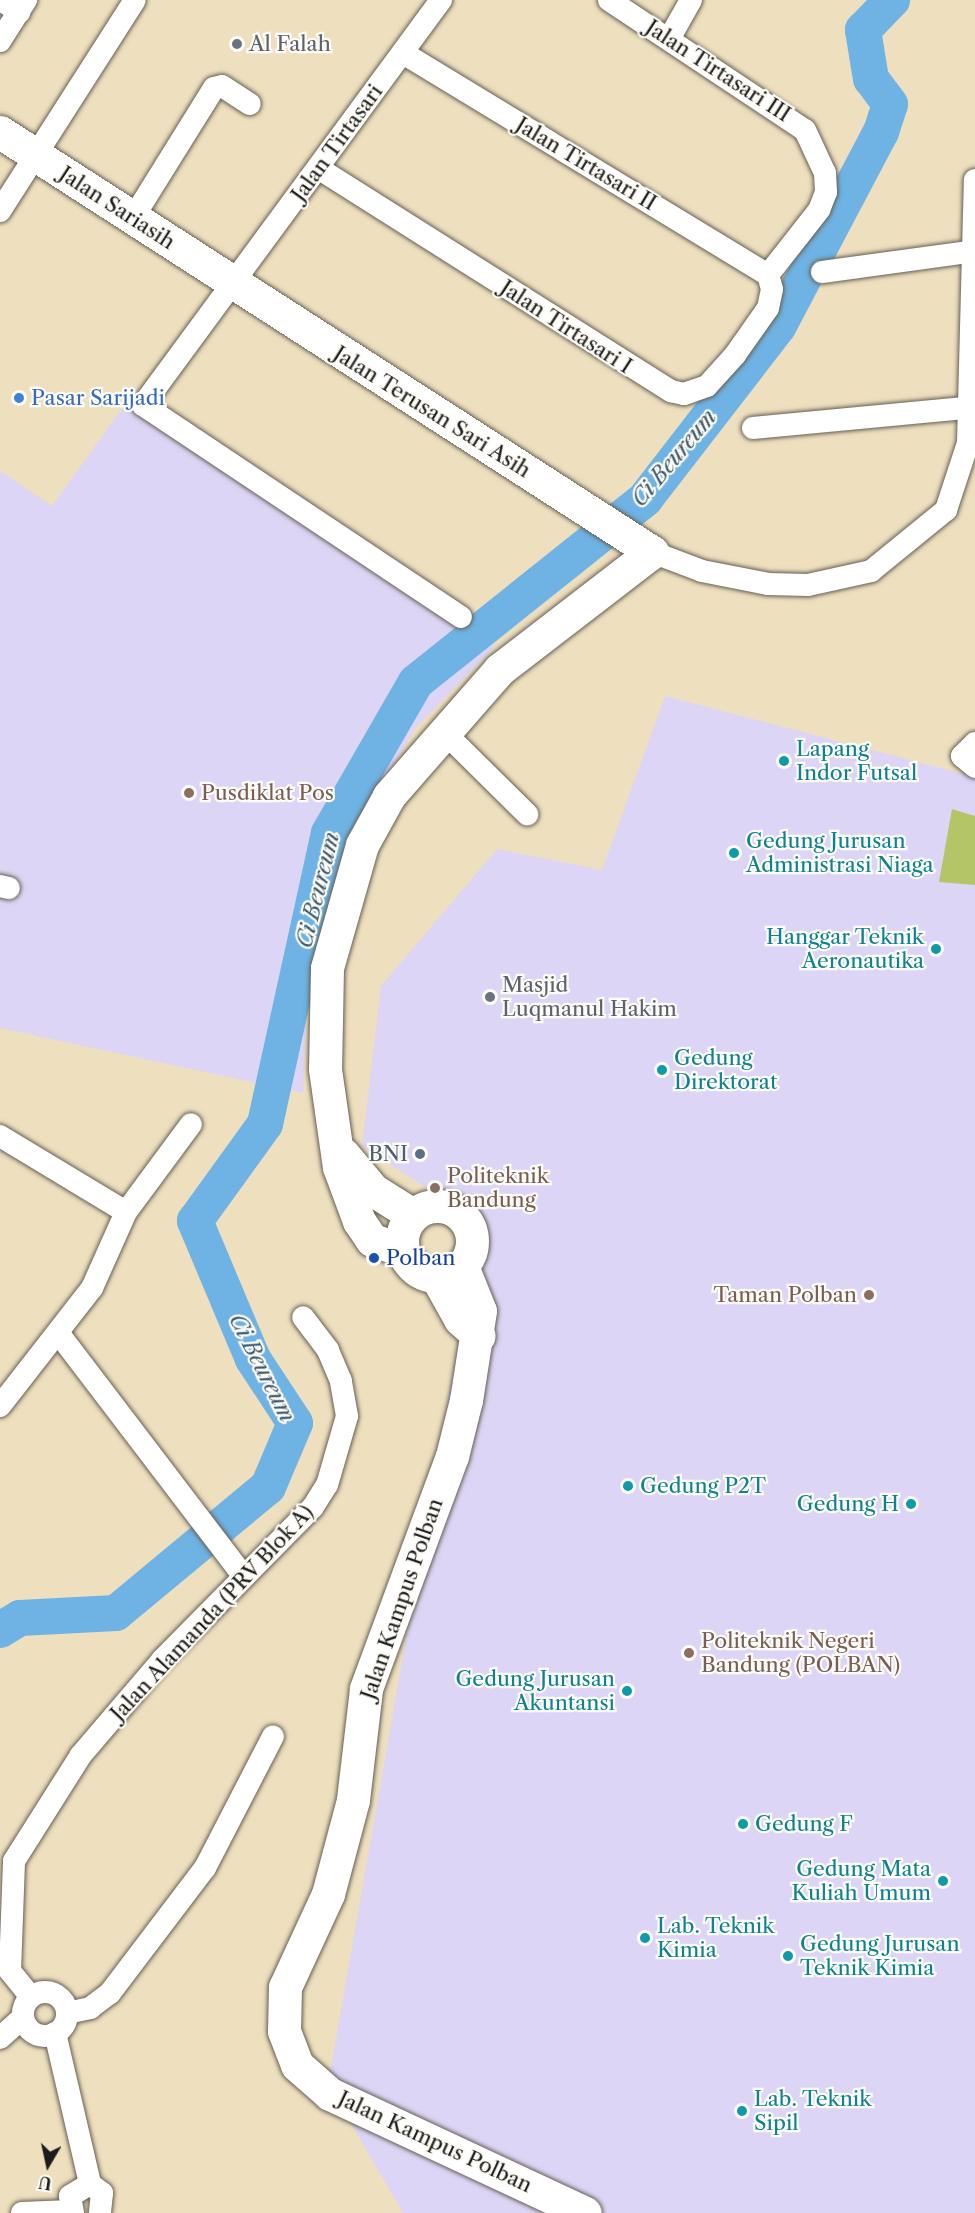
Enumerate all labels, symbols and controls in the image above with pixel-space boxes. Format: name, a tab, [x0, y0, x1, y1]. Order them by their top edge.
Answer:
street label: Jalan Tirtasari III	[641, 15, 795, 127]
place label: Al Falah	[249, 31, 331, 57]
marker: Al Falah	[230, 37, 244, 51]
street label: Jalan Tirtasari	[286, 79, 388, 207]
street label: Jalan Tirtasari II	[511, 112, 661, 216]
street label: Jalan Sariasih	[54, 161, 180, 255]
street label: Jalan Tirtasari I	[495, 275, 637, 379]
street label: Jalan Terusan Sari Asih	[328, 341, 536, 483]
place label: Pasar Sarijadi	[31, 385, 165, 411]
marker: Pasar Sarijadi	[12, 391, 26, 405]
water label: Ci Beureum	[626, 404, 722, 512]
place label: Lapang Indor Futsal	[796, 736, 918, 786]
marker: Lapang Indor Futsal	[777, 754, 791, 768]
place label: Pusdiklat Pos	[201, 780, 334, 806]
marker: Pusdiklat Pos	[182, 786, 196, 800]
place label: Gedung Jurusan Administrasi Niaga	[746, 828, 934, 878]
water label: Ci Beureum	[291, 829, 345, 951]
marker: Gedung Jurusan Administrasi Niaga	[727, 846, 741, 860]
place label: Hanggar Teknik Aeronautika	[765, 924, 924, 974]
marker: Hanggar Teknik Aeronautika	[929, 942, 943, 956]
place label: Masjid Luqmanul Hakim	[502, 972, 677, 1022]
marker: Masjid Luqmanul Hakim	[483, 990, 497, 1004]
place label: Gedung Direktorat	[674, 1045, 777, 1095]
marker: Gedung Direktorat	[655, 1063, 669, 1077]
place label: BNI	[368, 1141, 408, 1167]
marker: BNI	[413, 1147, 427, 1161]
place label: Politeknik Bandung	[447, 1163, 549, 1213]
marker: Politeknik Bandung	[428, 1181, 442, 1195]
place label: Polban	[386, 1245, 455, 1271]
marker: Polban	[367, 1251, 381, 1265]
place label: Taman Polban	[713, 1282, 857, 1308]
marker: Taman Polban	[862, 1288, 876, 1302]
water label: Ci Beureum	[223, 1309, 301, 1427]
place label: Gedung P2T	[640, 1473, 766, 1499]
marker: Gedung P2T	[621, 1479, 635, 1493]
place label: Gedung H	[797, 1491, 899, 1517]
street label: Jalan Kampus Polban	[356, 1495, 448, 1703]
marker: Gedung H	[904, 1497, 918, 1511]
street label: Jalan Alamanda (PRV Blok A)	[104, 1499, 320, 1727]
place label: Politeknik Negeri Bandung (POLBAN)	[701, 1628, 900, 1678]
marker: Politeknik Negeri Bandung (POLBAN)	[682, 1646, 696, 1660]
place label: Gedung Jurusan Akuntansi	[455, 1666, 615, 1716]
marker: Gedung Jurusan Akuntansi	[620, 1684, 634, 1698]
place label: Gedung F	[755, 1811, 853, 1837]
marker: Gedung F	[736, 1817, 750, 1831]
place label: Gedung Mata Kuliah Umum	[792, 1856, 931, 1906]
marker: Gedung Mata Kuliah Umum	[936, 1874, 950, 1888]
place label: Lab. Teknik Kimia	[657, 1913, 775, 1963]
marker: Lab. Teknik Kimia	[638, 1931, 652, 1945]
place label: Gedung Jurusan Teknik Kimia	[800, 1931, 960, 1981]
marker: Gedung Jurusan Teknik Kimia	[781, 1949, 795, 1963]
street label: Jalan Kampus Polban	[334, 2086, 536, 2198]
place label: Lab. Teknik Sipil	[754, 2086, 872, 2136]
marker: Lab. Teknik Sipil	[735, 2104, 749, 2118]
north arrow	[18, 2135, 78, 2195]
text: U	[37, 2172, 53, 2194]

